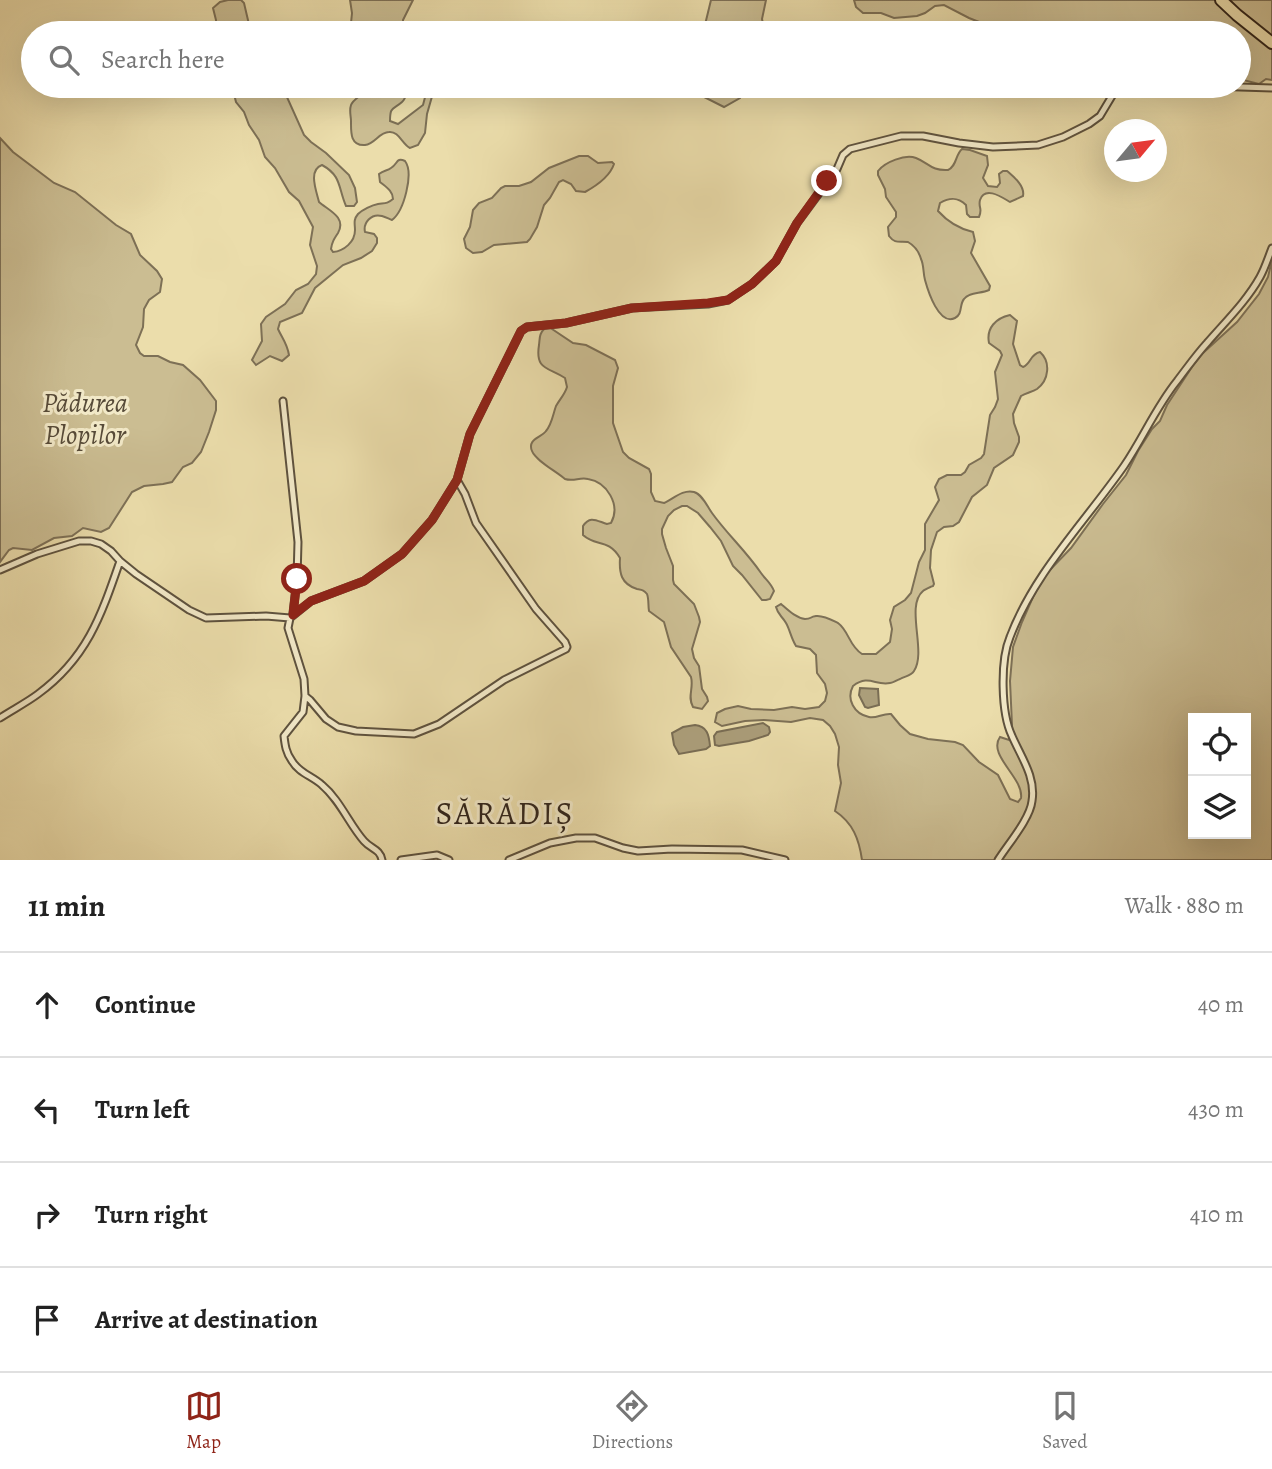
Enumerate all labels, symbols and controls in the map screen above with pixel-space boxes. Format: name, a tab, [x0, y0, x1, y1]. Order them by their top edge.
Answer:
search box	[21, 21, 1251, 98]
icon: search	[45, 41, 83, 79]
text: Search here	[101, 42, 225, 77]
north arrow	[1104, 119, 1167, 182]
route end	[811, 165, 842, 196]
park label: Pădurea Plopilor	[42, 384, 128, 454]
route start	[281, 563, 312, 594]
map controls	[1188, 713, 1251, 839]
button: locate	[1188, 713, 1251, 776]
button: layers	[1188, 776, 1251, 839]
district label: SĂRĂDIȘ	[436, 791, 574, 835]
text: 11 min	[28, 886, 105, 926]
text: Walk · 880 m	[1125, 890, 1244, 921]
icon: ahead	[28, 986, 66, 1024]
text: Continue	[95, 987, 196, 1022]
text: 40 m	[1198, 989, 1244, 1020]
icon: left	[28, 1091, 66, 1129]
text: Turn left	[95, 1092, 190, 1127]
text: 430 m	[1188, 1094, 1244, 1125]
icon: right	[28, 1196, 66, 1234]
text: Turn right	[95, 1197, 208, 1232]
text: 410 m	[1190, 1199, 1244, 1230]
icon: arrive	[28, 1301, 66, 1339]
text: Arrive at destination	[95, 1302, 318, 1337]
tab: Map	[185, 1387, 223, 1455]
tab: Directions	[592, 1387, 673, 1455]
tab: Saved	[1042, 1387, 1087, 1455]

